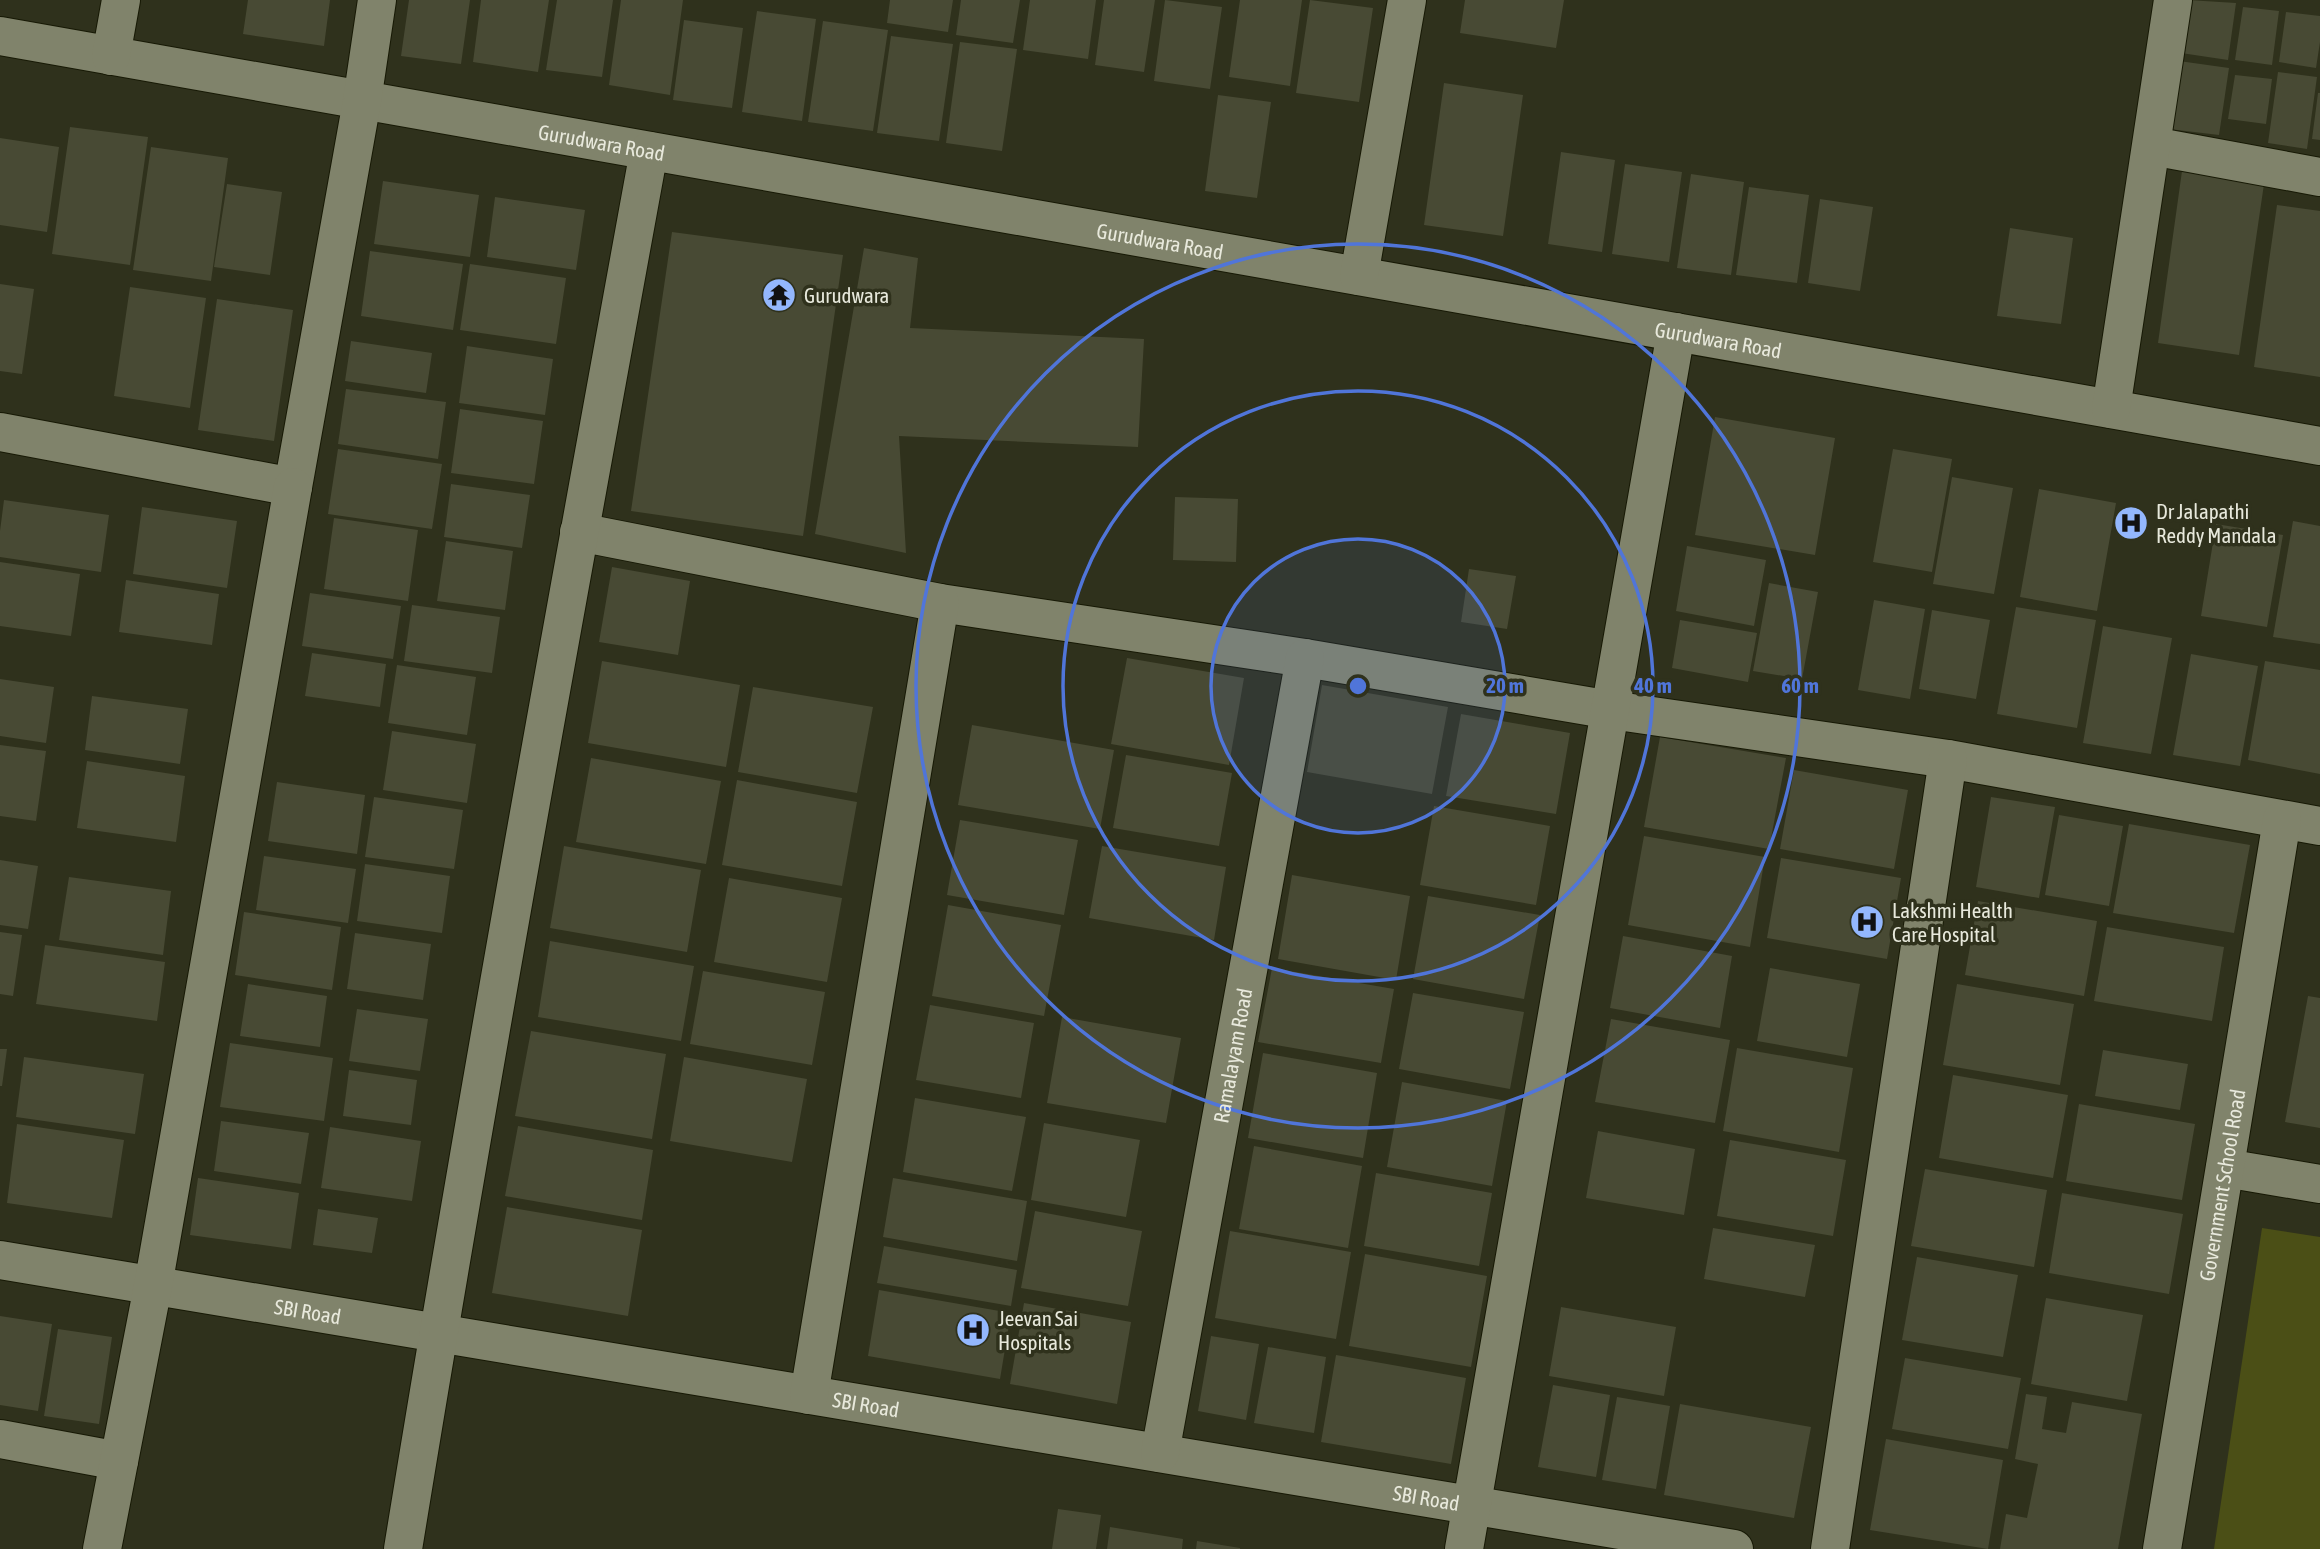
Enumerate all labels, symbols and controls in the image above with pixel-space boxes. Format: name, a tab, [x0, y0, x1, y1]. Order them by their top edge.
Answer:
street label: Gurudwara Road	[536, 119, 667, 165]
street label: Gurudwara Road	[1095, 218, 1225, 264]
temple icon: Gurudwara	[760, 276, 798, 314]
place label: Gurudwara	[804, 283, 889, 307]
street label: Gurudwara Road	[1653, 317, 1784, 363]
place label: Dr Jalapathi Reddy Mandala	[2156, 499, 2276, 547]
hospital icon: Dr Jalapathi Reddy Mandala	[2112, 504, 2150, 542]
text: 20 m	[1486, 673, 1524, 697]
text: 40 m	[1633, 673, 1672, 697]
text: 60 m	[1781, 673, 1819, 697]
centre of rings	[1346, 674, 1370, 698]
place label: Lakshmi Health Care Hospital	[1892, 898, 2013, 946]
hospital icon: Lakshmi Health Care Hospital	[1848, 903, 1886, 941]
street label: Ramalayam Road	[1208, 986, 1257, 1125]
street label: Government School Road	[2194, 1087, 2250, 1283]
street label: SBI Road	[273, 1294, 343, 1329]
place label: Jeevan Sai Hospitals	[998, 1306, 1078, 1354]
hospital icon: Jeevan Sai Hospitals	[954, 1311, 992, 1349]
street label: SBI Road	[831, 1387, 901, 1422]
street label: SBI Road	[1391, 1480, 1461, 1515]

